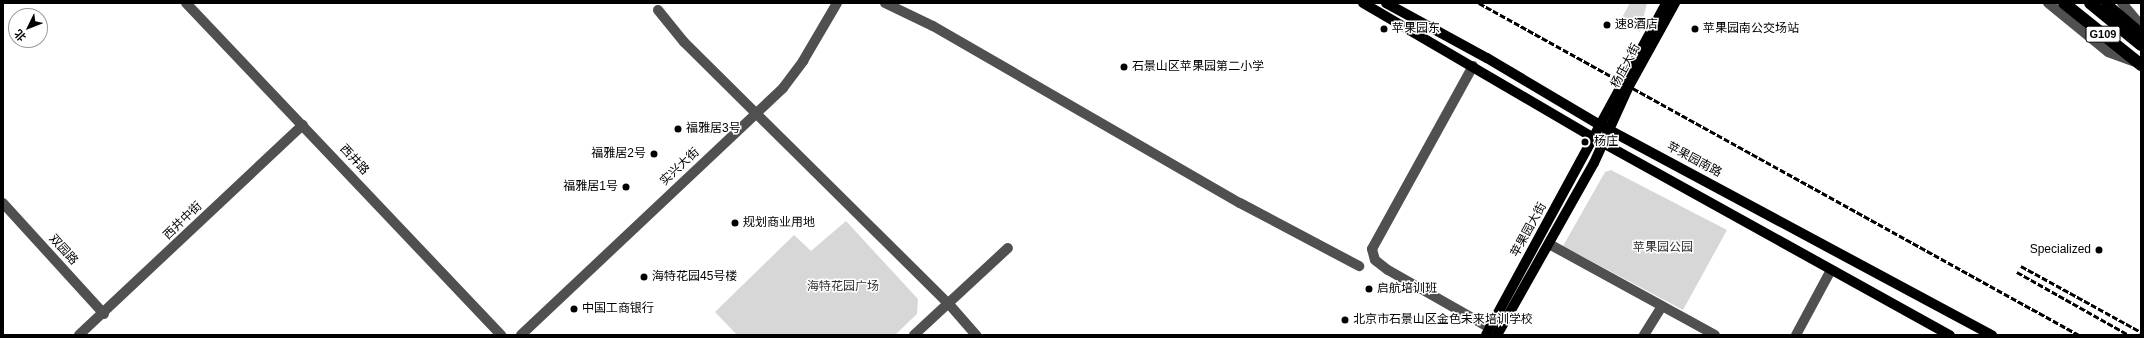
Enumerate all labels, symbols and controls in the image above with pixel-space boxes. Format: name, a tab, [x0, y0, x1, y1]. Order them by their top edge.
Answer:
north arrow	[8, 8, 48, 48]
place label: 速8酒店	[1615, 18, 1658, 32]
marker: 速8酒店	[1602, 20, 1612, 30]
place label: 苹果园东	[1392, 22, 1440, 36]
place label: 苹果园南公交场站	[1703, 22, 1799, 36]
marker: 苹果园东	[1379, 24, 1389, 34]
marker: 苹果园南公交场站	[1690, 24, 1700, 34]
road number: G109	[2085, 25, 2121, 43]
text: 北	[12, 27, 28, 44]
street label: 杨庄大街	[1608, 41, 1644, 91]
place label: 石景山区苹果园第二小学	[1132, 60, 1264, 74]
marker: 石景山区苹果园第二小学	[1119, 62, 1129, 72]
place label: 福雅居3号	[686, 122, 741, 136]
marker: 福雅居3号	[673, 124, 683, 134]
place label: 杨庄	[1594, 135, 1618, 149]
marker: 杨庄	[1579, 136, 1591, 148]
street label: 苹果园南路	[1664, 140, 1724, 180]
street label: 西井路	[336, 142, 372, 178]
street label: 实兴大街	[658, 145, 702, 189]
place label: 福雅居2号	[591, 147, 646, 161]
marker: 福雅居2号	[649, 149, 659, 159]
place label: 福雅居1号	[563, 180, 618, 194]
marker: 福雅居1号	[621, 182, 631, 192]
street label: 西井中街	[161, 199, 205, 243]
street label: 苹果园大街	[1508, 200, 1550, 260]
place label: 规划商业用地	[743, 216, 815, 230]
marker: 规划商业用地	[730, 218, 740, 228]
street label: 双园路	[46, 232, 80, 268]
park label: 苹果园公园	[1633, 241, 1693, 255]
place label: Specialized	[2030, 243, 2091, 257]
marker: Specialized	[2094, 245, 2104, 255]
place label: 海特花园45号楼	[652, 270, 737, 284]
marker: 海特花园45号楼	[639, 272, 649, 282]
park label: 海特花园广场	[807, 280, 879, 294]
place label: 启航培训班	[1377, 282, 1437, 296]
marker: 启航培训班	[1364, 284, 1374, 294]
place label: 中国工商银行	[582, 302, 654, 316]
marker: 中国工商银行	[569, 304, 579, 314]
place label: 北京市石景山区金色未来培训学校	[1353, 313, 1533, 327]
marker: 北京市石景山区金色未来培训学校	[1340, 315, 1350, 325]

